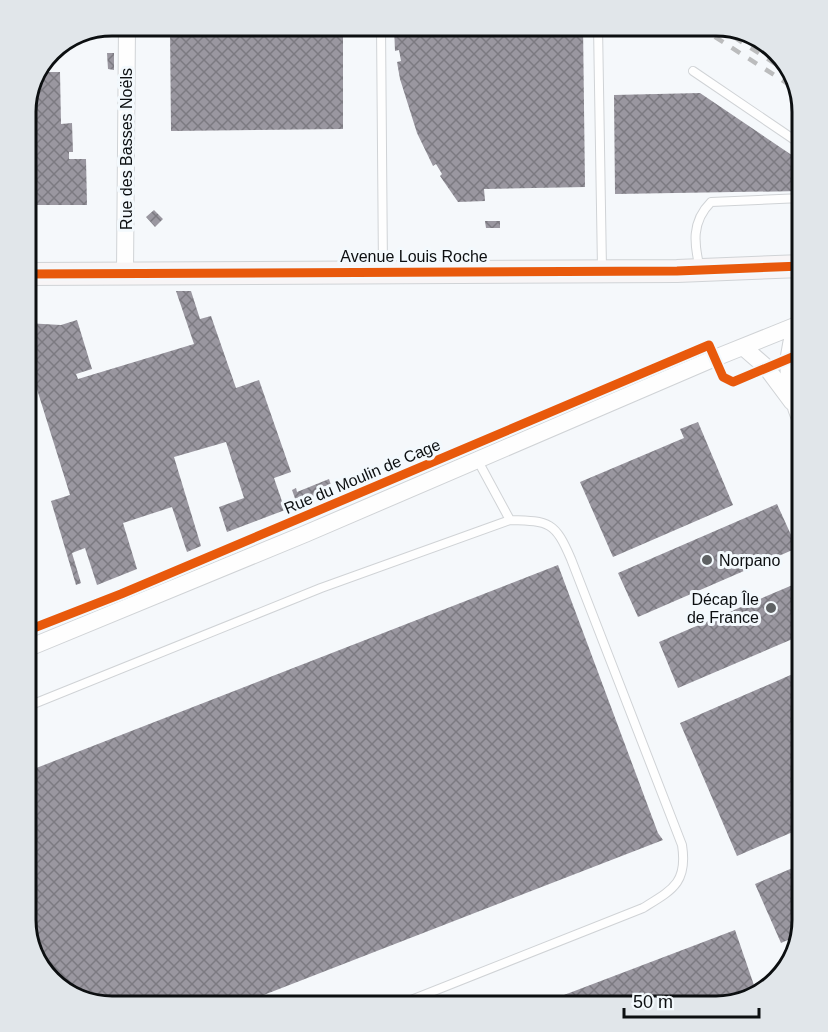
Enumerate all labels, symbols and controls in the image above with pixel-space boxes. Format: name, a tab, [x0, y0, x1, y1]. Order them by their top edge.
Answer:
street label: Rue des Basses Noëls	[118, 68, 135, 230]
street label: Avenue Louis Roche	[340, 248, 488, 265]
street label: Rue du Moulin de Cage	[282, 436, 443, 517]
place label: Norpano	[719, 552, 780, 569]
marker: Norpano	[700, 553, 714, 567]
place label: Décap Île de France	[687, 590, 759, 626]
marker: Décap Île de France	[764, 601, 778, 615]
scale bar	[624, 981, 759, 1019]
text: 50 m	[633, 992, 673, 1012]

